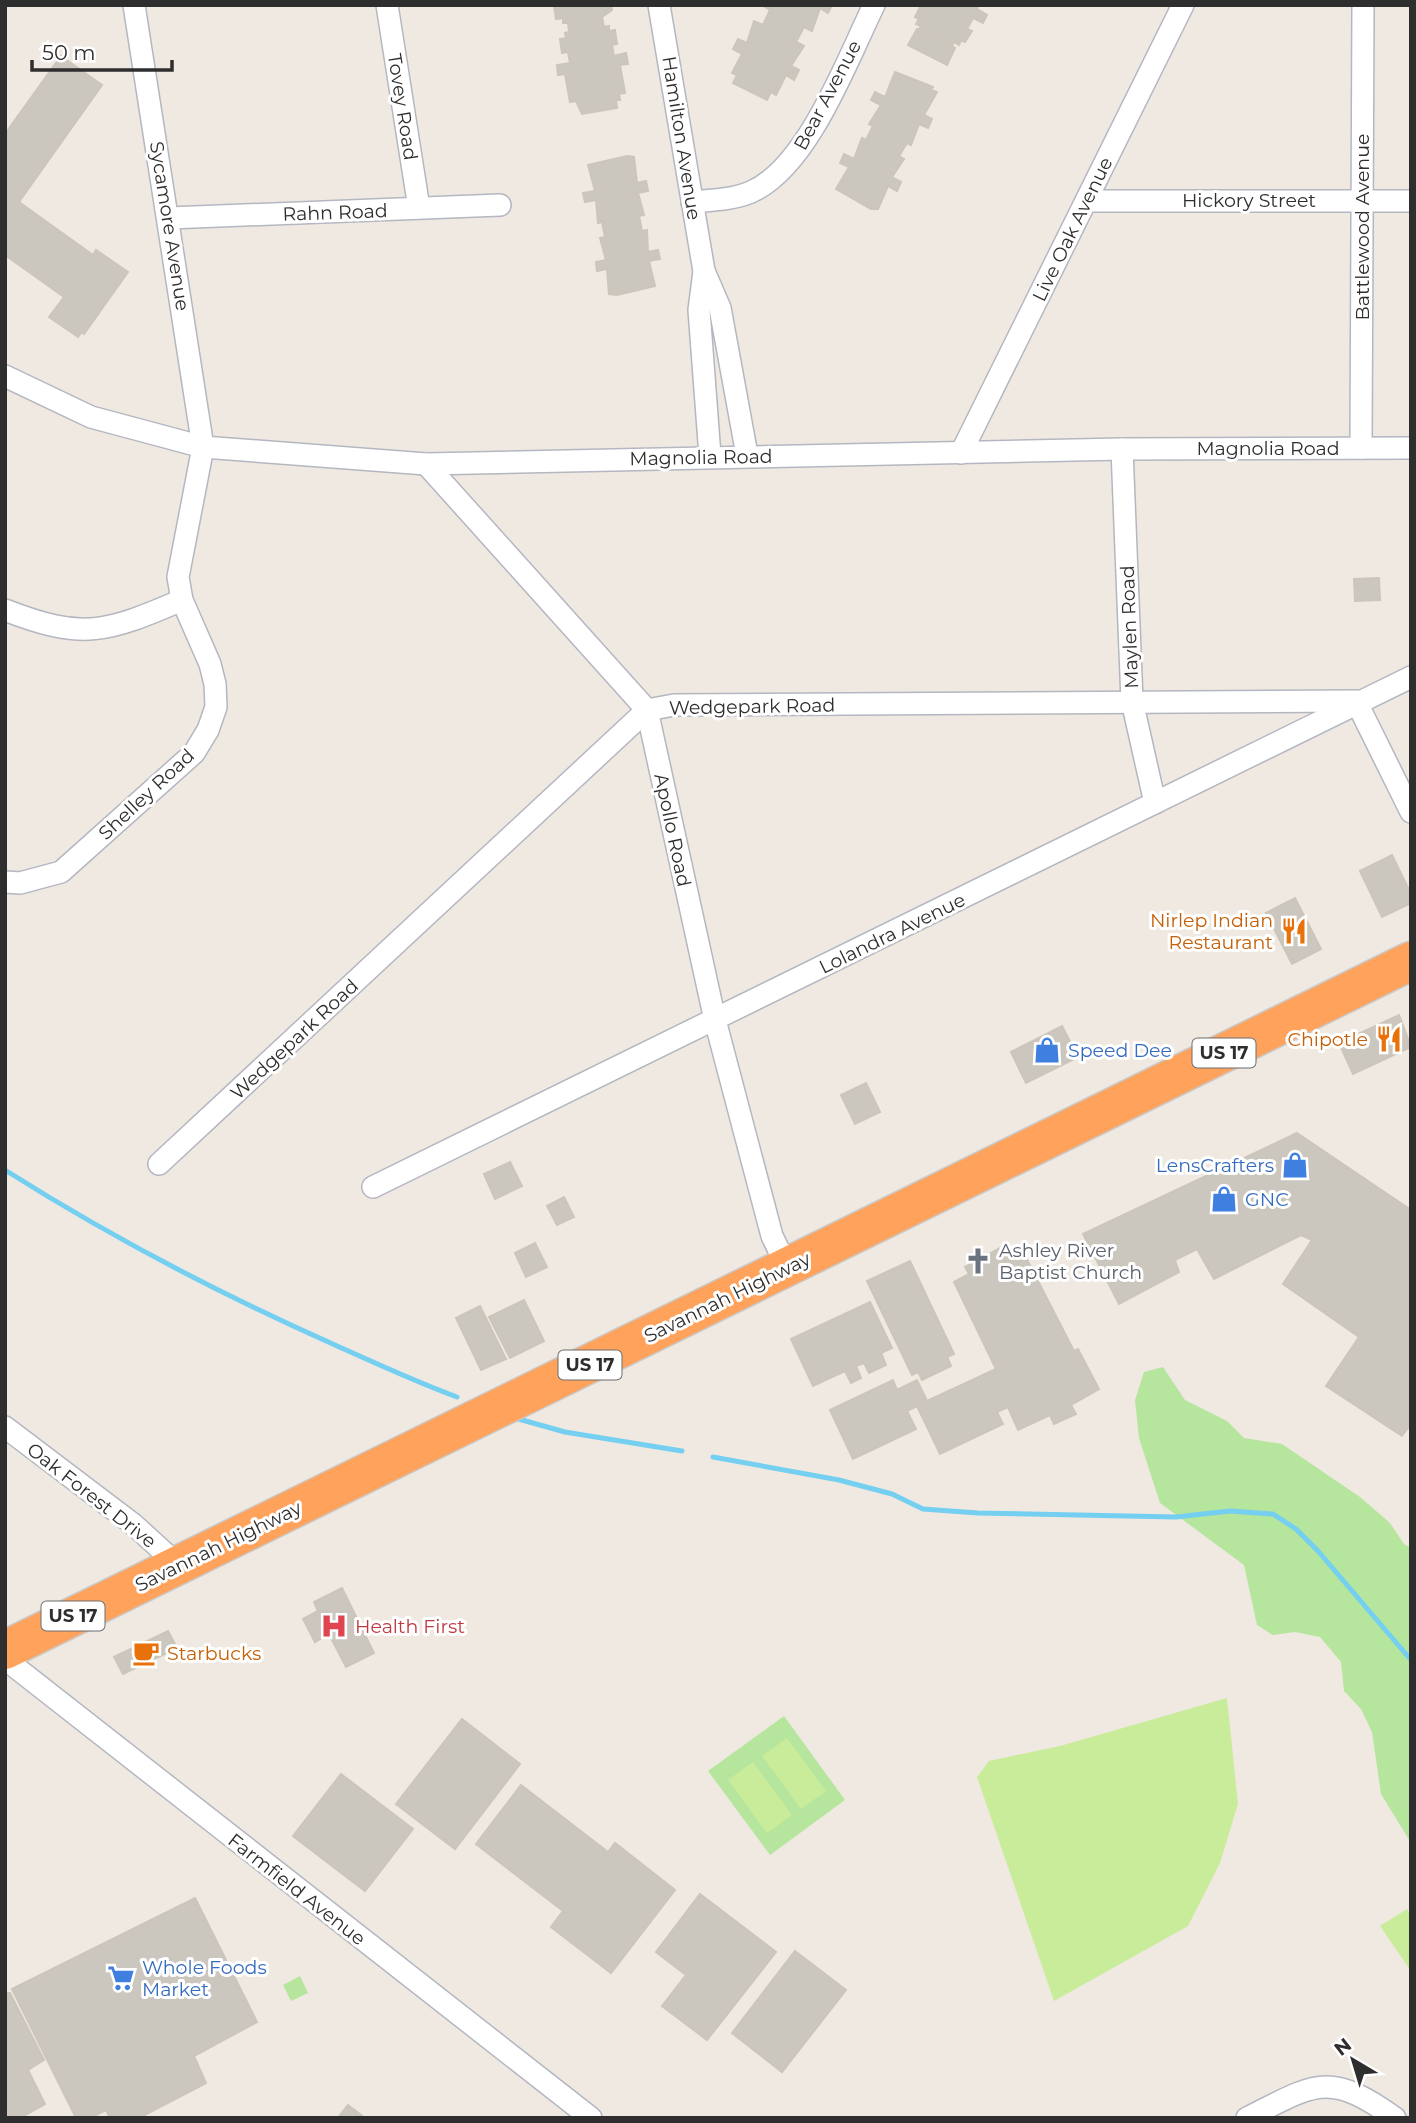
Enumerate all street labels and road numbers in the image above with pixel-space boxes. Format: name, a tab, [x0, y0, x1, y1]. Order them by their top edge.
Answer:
street label: Bear Avenue	[789, 36, 866, 154]
street label: Tovey Road	[383, 52, 422, 162]
street label: Hamilton Avenue	[657, 54, 706, 222]
street label: Battlewood Avenue	[1351, 134, 1374, 320]
street label: Sycamore Avenue	[145, 140, 194, 312]
street label: Live Oak Avenue	[1027, 153, 1117, 305]
street label: Hickory Street	[1182, 189, 1316, 212]
street label: Rahn Road	[282, 199, 388, 226]
street label: Magnolia Road	[1196, 437, 1340, 460]
street label: Magnolia Road	[629, 445, 773, 470]
street label: Maylen Road	[1116, 565, 1143, 689]
street label: Wedgepark Road	[669, 694, 835, 719]
street label: Shelley Road	[94, 744, 199, 845]
street label: Apollo Road	[649, 771, 696, 889]
street label: Lolandra Avenue	[815, 888, 969, 979]
street label: Wedgepark Road	[226, 974, 363, 1105]
road number: US 17	[1192, 1038, 1256, 1068]
street label: Savannah Highway	[640, 1247, 815, 1348]
road number: US 17	[558, 1350, 622, 1380]
street label: Oak Forest Drive	[22, 1438, 161, 1553]
street label: Savannah Highway	[131, 1496, 306, 1597]
road number: US 17	[42, 1602, 104, 1630]
street label: Farmfield Avenue	[223, 1829, 370, 1950]

